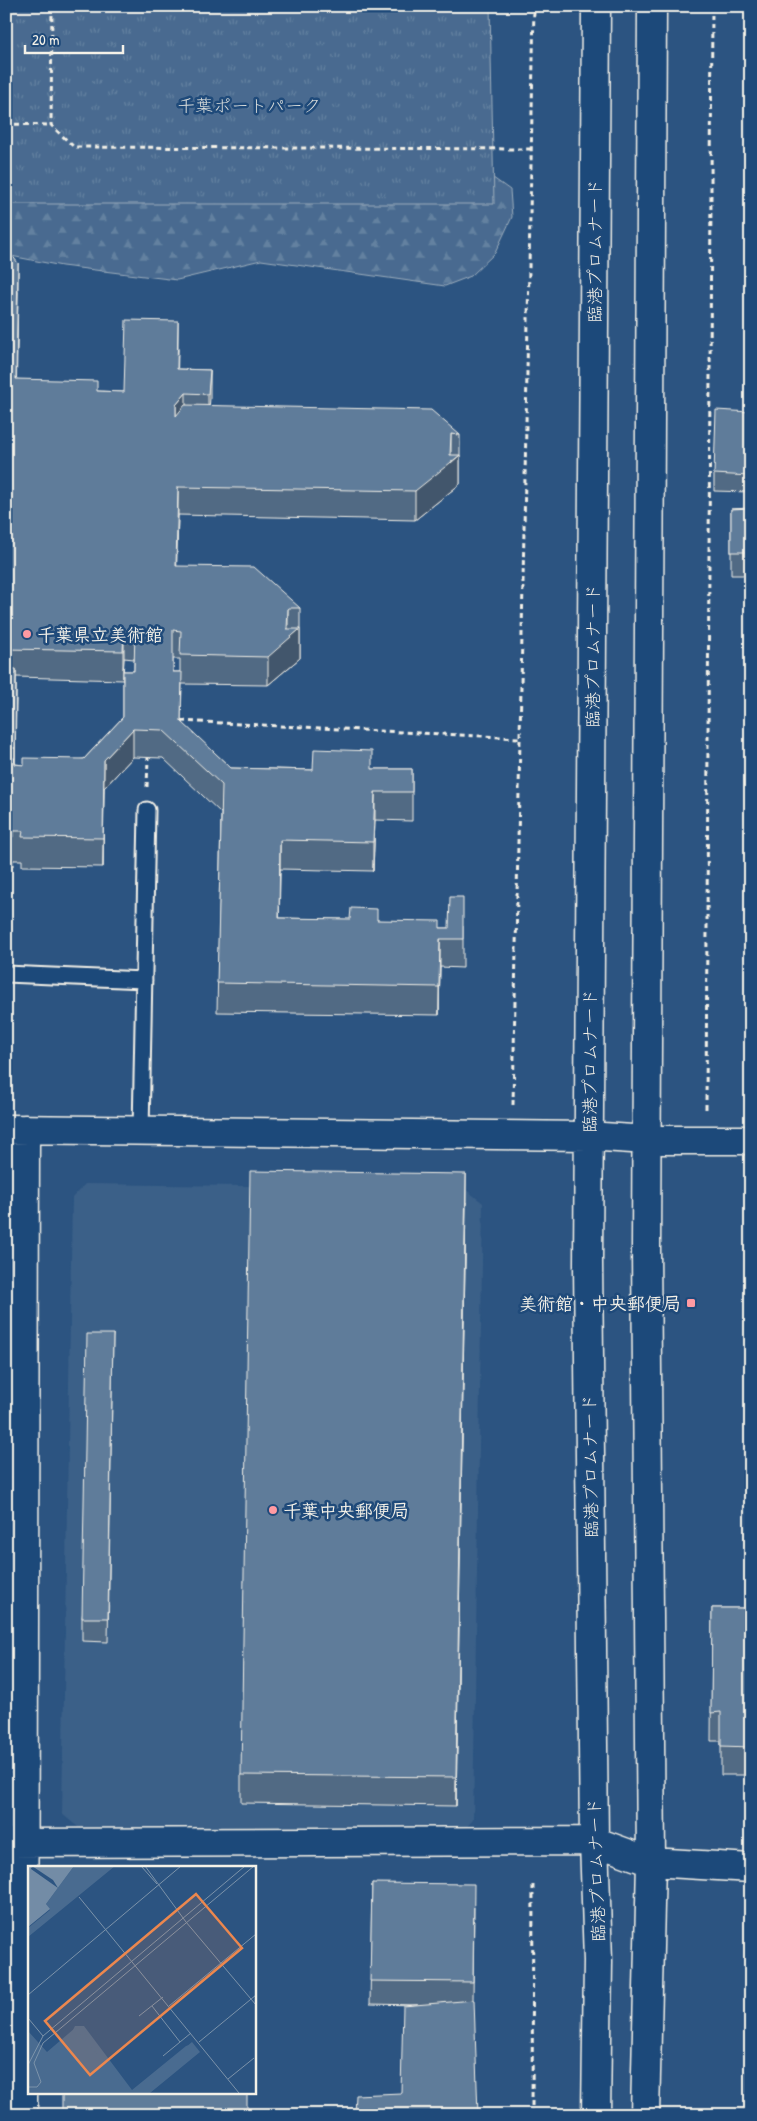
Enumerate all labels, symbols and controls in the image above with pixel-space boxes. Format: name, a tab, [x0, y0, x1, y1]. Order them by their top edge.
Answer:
scale bar	[25, 22, 122, 54]
text: 20 m	[32, 29, 59, 50]
park label: 千葉ポートパーク	[177, 93, 321, 118]
street label: 臨港プロムナード	[582, 179, 607, 323]
street label: 臨港プロムナード	[580, 584, 605, 728]
place label: 千葉県立美術館	[37, 622, 163, 647]
marker: 千葉県立美術館	[21, 628, 33, 640]
street label: 臨港プロムナード	[577, 989, 602, 1133]
place label: 美術館・中央郵便局	[519, 1291, 681, 1316]
marker: 美術館・中央郵便局	[685, 1297, 697, 1309]
street label: 臨港プロムナード	[576, 1394, 604, 1538]
place label: 千葉中央郵便局	[283, 1498, 409, 1523]
marker: 千葉中央郵便局	[267, 1504, 279, 1516]
street label: 臨港プロムナード	[581, 1798, 611, 1942]
inset map	[28, 1866, 255, 2094]

